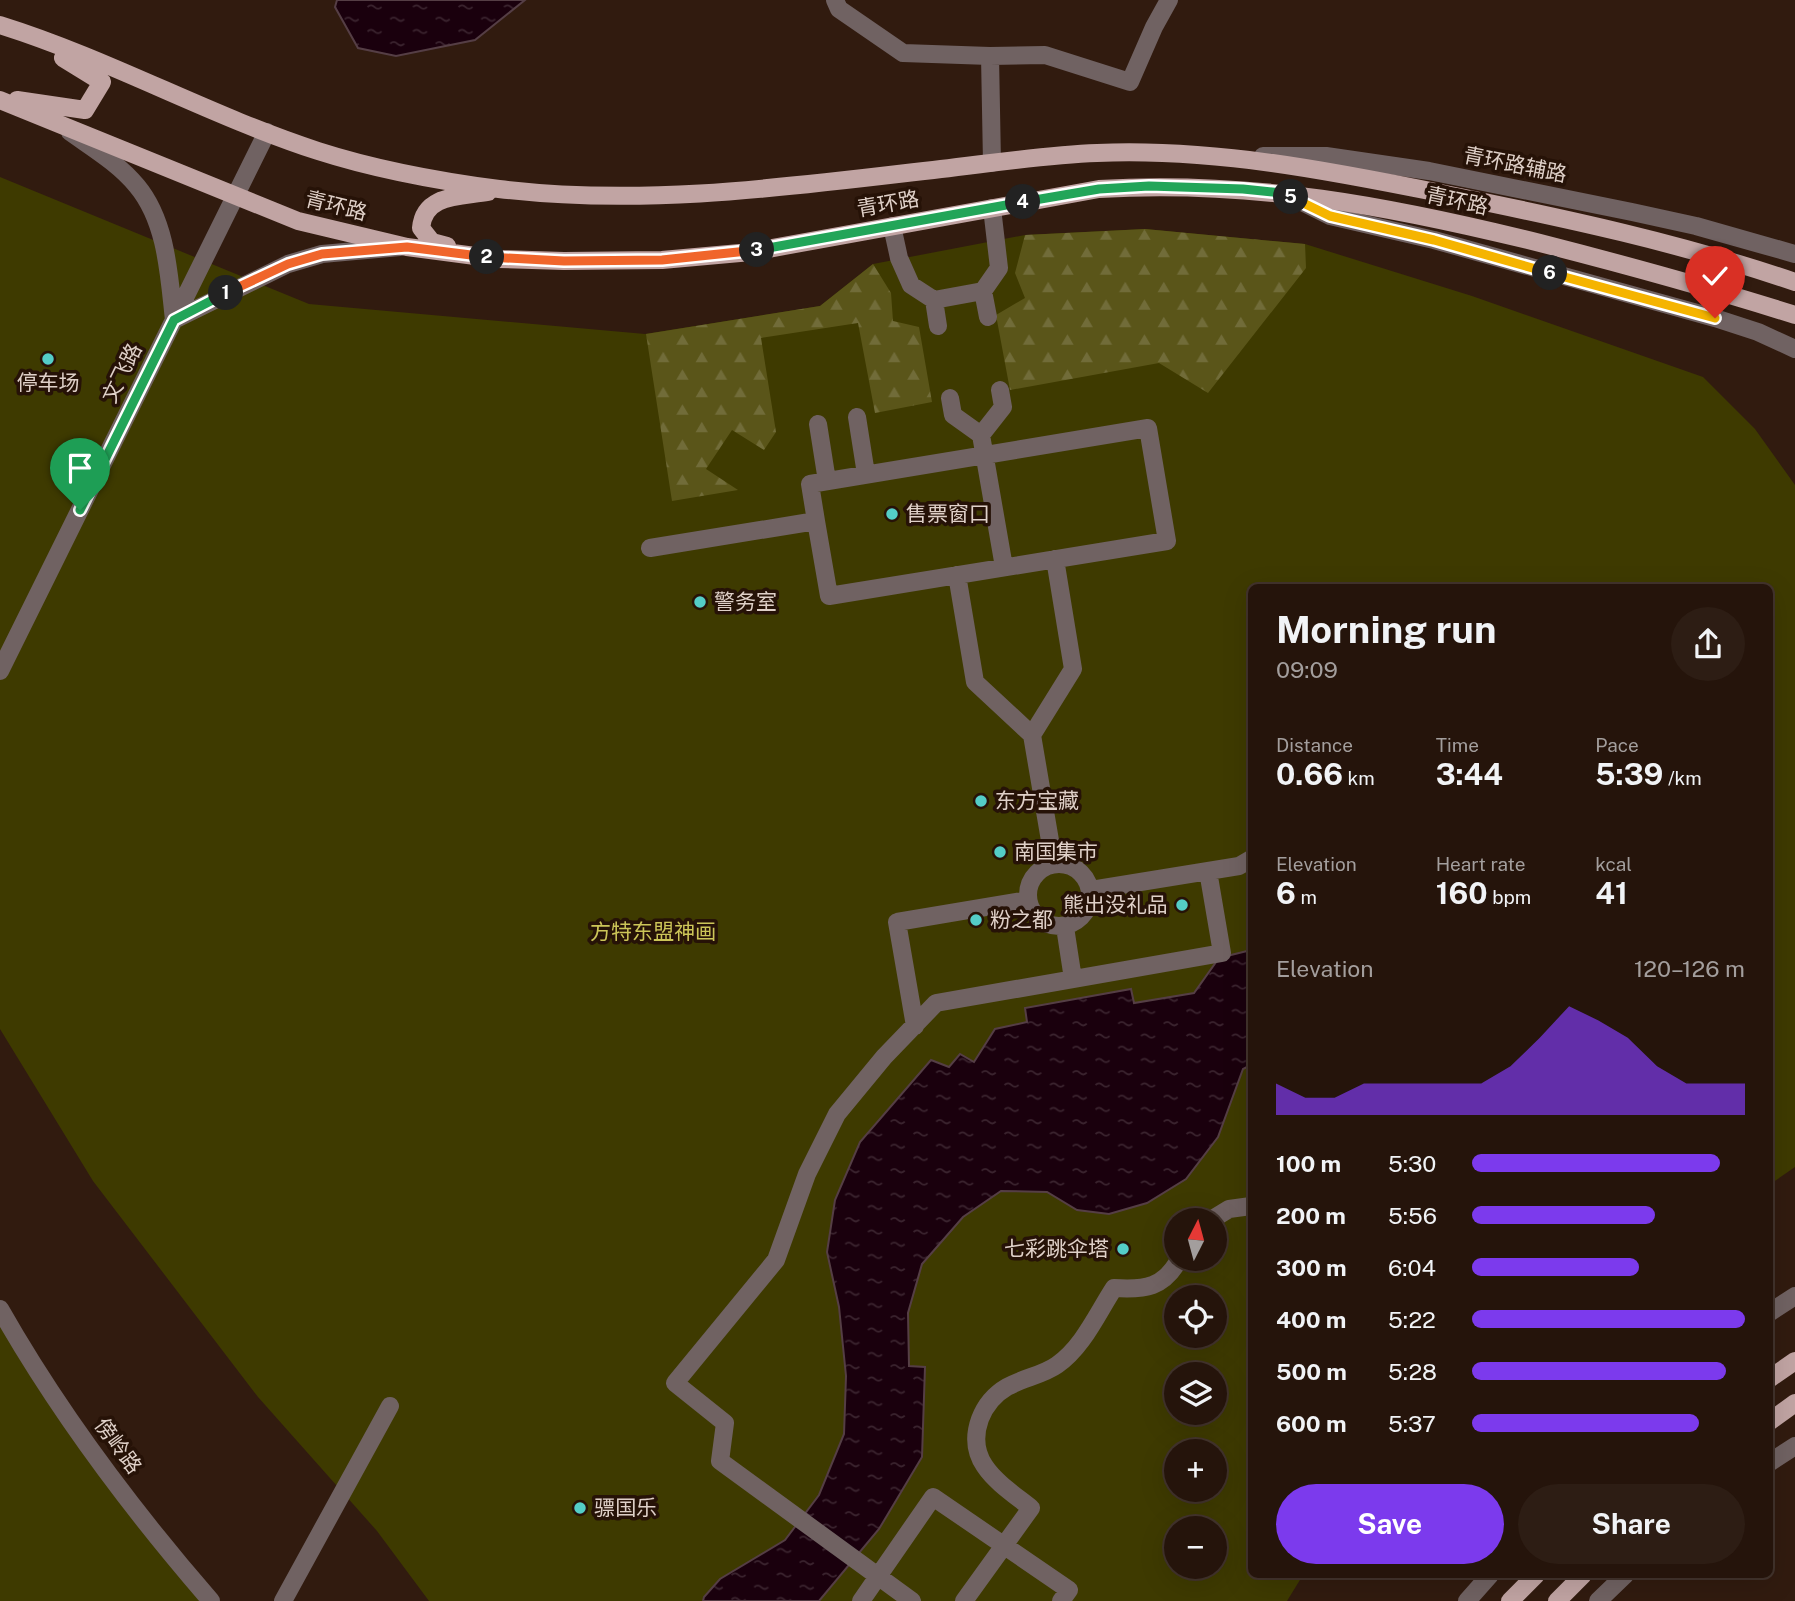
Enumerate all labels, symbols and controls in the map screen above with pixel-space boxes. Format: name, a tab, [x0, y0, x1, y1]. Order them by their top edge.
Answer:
street label: 青环路辅路	[1461, 142, 1569, 187]
pin: 5	[1274, 180, 1308, 214]
street label: 青环路	[1424, 182, 1491, 219]
pin: 4	[1006, 184, 1040, 220]
text: 5	[1284, 185, 1297, 207]
street label: 青环路	[303, 186, 370, 225]
street label: 青环路	[855, 186, 921, 221]
text: 4	[1016, 190, 1029, 212]
pin: 3	[740, 232, 774, 268]
text: 3	[750, 238, 763, 260]
pin: 2	[470, 240, 504, 274]
text: 2	[480, 245, 493, 267]
pin	[1685, 246, 1745, 318]
pin: 6	[1532, 256, 1568, 290]
icon: check	[1696, 257, 1734, 295]
text: 6	[1543, 261, 1556, 283]
pin: 1	[208, 276, 244, 310]
text: 1	[221, 281, 230, 303]
street label: 文飞路	[97, 339, 147, 407]
marker: 停车场	[40, 351, 56, 367]
place label: 停车场	[17, 370, 80, 395]
pin	[50, 438, 110, 510]
icon: arrive	[61, 449, 99, 487]
place label: 售票窗口	[906, 501, 990, 526]
marker: 售票窗口	[884, 506, 900, 522]
place label: 警务室	[714, 589, 777, 614]
marker: 警务室	[692, 594, 708, 610]
text: Morning run	[1276, 607, 1497, 652]
button: share	[1671, 607, 1745, 681]
text: 09:09	[1276, 656, 1338, 683]
text: Distance	[1276, 734, 1353, 756]
text: Time	[1436, 734, 1479, 756]
text: Pace	[1595, 734, 1639, 756]
text: 0.66	[1276, 756, 1343, 792]
text: 3:44	[1436, 756, 1503, 792]
text: 5:39	[1595, 756, 1663, 792]
text: km	[1343, 767, 1375, 789]
text: /km	[1663, 767, 1702, 789]
place label: 东方宝藏	[995, 788, 1079, 813]
marker: 东方宝藏	[973, 793, 989, 809]
place label: 南国集市	[1014, 839, 1098, 864]
marker: 南国集市	[992, 844, 1008, 860]
text: Elevation	[1276, 853, 1357, 875]
text: Heart rate	[1436, 853, 1525, 875]
text: kcal	[1595, 853, 1632, 875]
text: 6	[1276, 875, 1296, 911]
text: 160	[1436, 875, 1488, 911]
text: 41	[1595, 875, 1628, 911]
text: m	[1296, 886, 1317, 908]
text: bpm	[1488, 886, 1531, 908]
place label: 熊出没礼品	[1063, 892, 1168, 917]
marker: 熊出没礼品	[1174, 897, 1190, 913]
place label: 粉之都	[990, 907, 1053, 932]
marker: 粉之都	[968, 912, 984, 928]
park label: 方特东盟神画	[590, 919, 716, 944]
text: Elevation	[1276, 955, 1374, 982]
text: 120–126 m	[1634, 955, 1745, 982]
text: 100 m	[1276, 1150, 1341, 1177]
text: 5:30	[1388, 1150, 1436, 1177]
text: 200 m	[1276, 1202, 1346, 1229]
text: 5:56	[1388, 1202, 1437, 1229]
north arrow	[1164, 1208, 1227, 1270]
map controls	[1164, 1208, 1227, 1579]
place label: 七彩跳伞塔	[1004, 1236, 1109, 1261]
marker: 七彩跳伞塔	[1115, 1241, 1131, 1257]
text: 300 m	[1276, 1254, 1347, 1281]
text: 6:04	[1388, 1254, 1436, 1281]
button: locate	[1164, 1285, 1227, 1348]
text: 400 m	[1276, 1306, 1346, 1333]
text: 5:22	[1388, 1306, 1436, 1333]
text: 500 m	[1276, 1358, 1347, 1385]
text: 5:28	[1388, 1358, 1437, 1385]
button: layers	[1164, 1362, 1227, 1425]
text: 600 m	[1276, 1410, 1346, 1437]
text: 5:37	[1388, 1410, 1436, 1437]
street label: 傍岭路	[90, 1413, 147, 1479]
button: +	[1164, 1439, 1227, 1502]
button: Save	[1276, 1484, 1504, 1564]
button: Share	[1518, 1484, 1745, 1564]
place label: 骠国乐	[594, 1495, 657, 1520]
marker: 骠国乐	[572, 1500, 588, 1516]
button: −	[1164, 1516, 1227, 1579]

